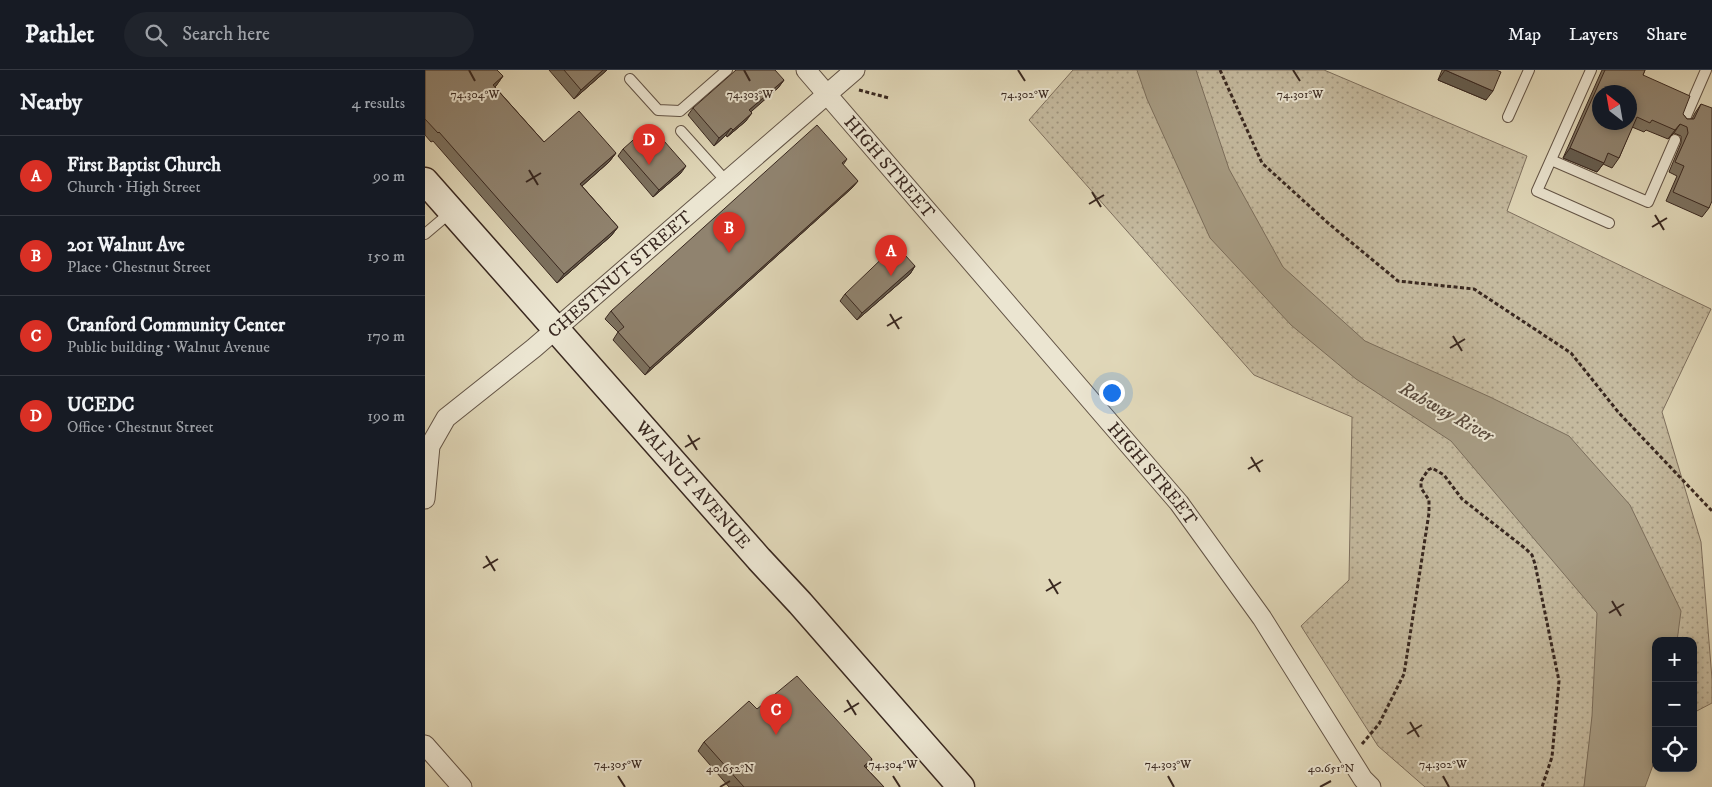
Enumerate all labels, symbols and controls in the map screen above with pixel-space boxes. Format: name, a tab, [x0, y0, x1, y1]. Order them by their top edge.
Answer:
search box	[124, 12, 474, 57]
text: Pathlet	[25, 20, 94, 50]
icon: search	[142, 21, 170, 49]
text: Search here	[182, 23, 270, 46]
text: Map	[1508, 24, 1541, 46]
text: Layers	[1569, 24, 1618, 46]
text: Share	[1646, 24, 1687, 46]
north arrow	[1592, 85, 1637, 130]
text: 74.304°W	[451, 87, 500, 102]
text: 74.303°W	[727, 87, 774, 102]
text: 74.302°W	[1001, 87, 1050, 102]
text: 74.301°W	[1277, 87, 1324, 102]
text: Nearby	[20, 90, 82, 116]
text: 4 results	[352, 93, 405, 113]
street label: HIGH STREET	[839, 112, 939, 224]
pin: D	[633, 124, 665, 165]
text: First Baptist Church	[67, 154, 221, 177]
text: A	[31, 166, 41, 186]
text: 90 m	[373, 166, 405, 186]
text: Church · High Street	[67, 177, 201, 197]
street label: CHESTNUT STREET	[544, 206, 697, 343]
pin: B	[713, 212, 745, 253]
text: 201 Walnut Ave	[67, 234, 185, 257]
pin: A	[875, 235, 907, 276]
text: B	[31, 246, 41, 266]
text: 150 m	[367, 246, 405, 266]
text: Place · Chestnut Street	[67, 257, 211, 277]
text: Cranford Community Center	[67, 314, 285, 337]
text: C	[31, 326, 41, 346]
text: 170 m	[367, 326, 405, 346]
text: Public building · Walnut Avenue	[67, 337, 270, 357]
water label: Rahway River	[1394, 377, 1499, 449]
your location	[1099, 380, 1125, 406]
text: UCEDC	[67, 394, 134, 417]
text: D	[30, 406, 42, 426]
text: 190 m	[367, 406, 405, 426]
street label: WALNUT AVENUE	[629, 416, 755, 554]
text: Office · Chestnut Street	[67, 417, 214, 437]
street label: HIGH STREET	[1102, 418, 1202, 530]
map controls	[1652, 637, 1697, 772]
button: +	[1652, 637, 1697, 682]
button: −	[1652, 682, 1697, 727]
pin: C	[760, 694, 792, 735]
button: locate	[1652, 727, 1697, 772]
text: 74.305°W	[594, 757, 643, 772]
text: 74.304°W	[869, 757, 918, 772]
text: 74.303°W	[1145, 757, 1192, 772]
text: 74.302°W	[1419, 757, 1468, 772]
text: 40.652°N	[706, 761, 754, 776]
text: 40.651°N	[1308, 761, 1354, 776]

